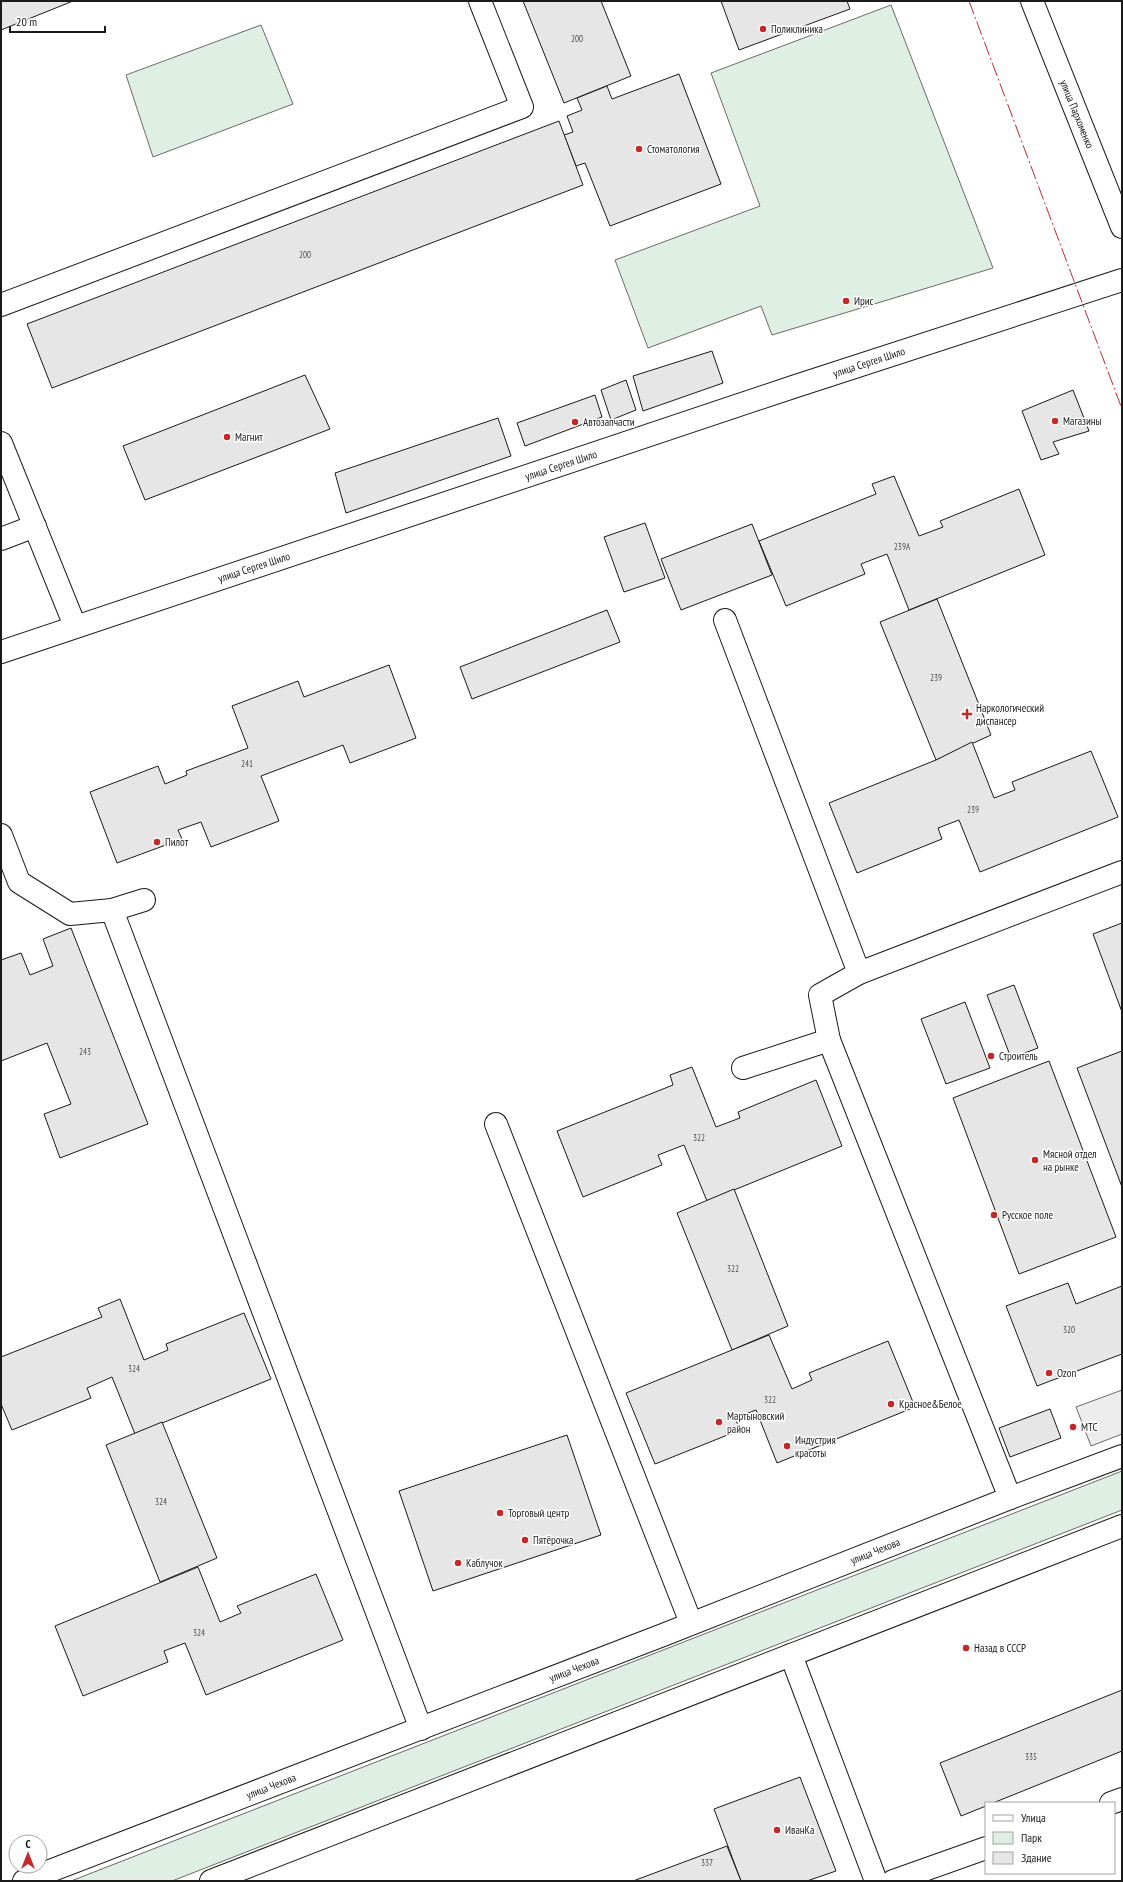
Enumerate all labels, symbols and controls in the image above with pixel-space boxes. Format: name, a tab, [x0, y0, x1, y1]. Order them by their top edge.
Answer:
scale bar	[10, 8, 105, 34]
text: 20 m	[16, 14, 37, 29]
place label: Поликлиника	[771, 22, 823, 36]
marker: Поликлиника	[758, 24, 768, 34]
house number: 200	[571, 33, 583, 44]
street label: улица Пархоменко	[1057, 78, 1097, 151]
place label: Стоматология	[647, 142, 699, 156]
marker: Стоматология	[634, 144, 644, 154]
house number: 200	[299, 249, 311, 260]
place label: Ирис	[854, 294, 874, 308]
marker: Ирис	[841, 296, 851, 306]
street label: улица Сергея Шило	[831, 344, 907, 380]
place label: Магазины	[1063, 414, 1102, 428]
place label: Автозапчасти	[583, 415, 635, 429]
marker: Магазины	[1050, 416, 1060, 426]
marker: Автозапчасти	[570, 417, 580, 427]
place label: Магнит	[235, 430, 263, 444]
marker: Магнит	[222, 432, 232, 442]
street label: улица Сергея Шило	[523, 447, 599, 483]
house number: 239А	[894, 541, 911, 552]
street label: улица Сергея Шило	[216, 549, 292, 585]
house number: 239	[930, 672, 942, 683]
place label: Наркологический диспансер	[976, 701, 1044, 728]
marker: Наркологический диспансер	[961, 708, 973, 720]
house number: 241	[241, 758, 253, 769]
house number: 239	[967, 804, 979, 815]
place label: Пилот	[165, 835, 189, 849]
marker: Пилот	[152, 837, 162, 847]
house number: 243	[79, 1046, 91, 1057]
place label: Строитель	[999, 1049, 1038, 1063]
marker: Строитель	[986, 1051, 996, 1061]
house number: 322	[693, 1132, 705, 1143]
place label: Мясной отдел на рынке	[1043, 1147, 1096, 1174]
marker: Мясной отдел на рынке	[1030, 1155, 1040, 1165]
place label: Русское поле	[1002, 1208, 1053, 1222]
marker: Русское поле	[989, 1210, 999, 1220]
house number: 322	[727, 1263, 739, 1274]
house number: 320	[1063, 1324, 1075, 1335]
house number: 324	[128, 1363, 140, 1374]
place label: Ozon	[1057, 1366, 1076, 1380]
marker: Ozon	[1044, 1368, 1054, 1378]
house number: 322	[764, 1394, 776, 1405]
place label: Красное&Белое	[899, 1397, 962, 1411]
marker: Красное&Белое	[886, 1399, 896, 1409]
place label: Мартыновский район	[727, 1409, 784, 1436]
marker: Мартыновский район	[714, 1417, 724, 1427]
place label: МТС	[1081, 1420, 1098, 1434]
marker: МТС	[1068, 1422, 1078, 1432]
place label: Индустрия красоты	[795, 1433, 836, 1460]
marker: Индустрия красоты	[782, 1441, 792, 1451]
house number: 324	[155, 1496, 167, 1507]
place label: Торговый центр	[508, 1506, 569, 1520]
marker: Торговый центр	[495, 1508, 505, 1518]
place label: Пятёрочка	[533, 1533, 574, 1547]
marker: Пятёрочка	[520, 1535, 530, 1545]
street label: улица Чехова	[848, 1535, 902, 1567]
place label: Каблучок	[466, 1556, 503, 1570]
marker: Каблучок	[453, 1558, 463, 1568]
house number: 324	[193, 1627, 205, 1638]
place label: Назад в СССР	[974, 1641, 1026, 1655]
marker: Назад в СССР	[961, 1643, 971, 1653]
street label: улица Чехова	[547, 1653, 601, 1685]
house number: 335	[1025, 1751, 1037, 1762]
street label: улица Чехова	[244, 1770, 298, 1802]
legend	[985, 1802, 1115, 1874]
text: Улица	[1021, 1810, 1046, 1825]
place label: ИванКа	[785, 1823, 814, 1837]
marker: ИванКа	[772, 1825, 782, 1835]
text: Парк	[1021, 1830, 1042, 1845]
north arrow	[8, 1834, 48, 1874]
text: С	[25, 1837, 31, 1851]
text: Здание	[1021, 1850, 1052, 1865]
house number: 337	[701, 1857, 713, 1868]

